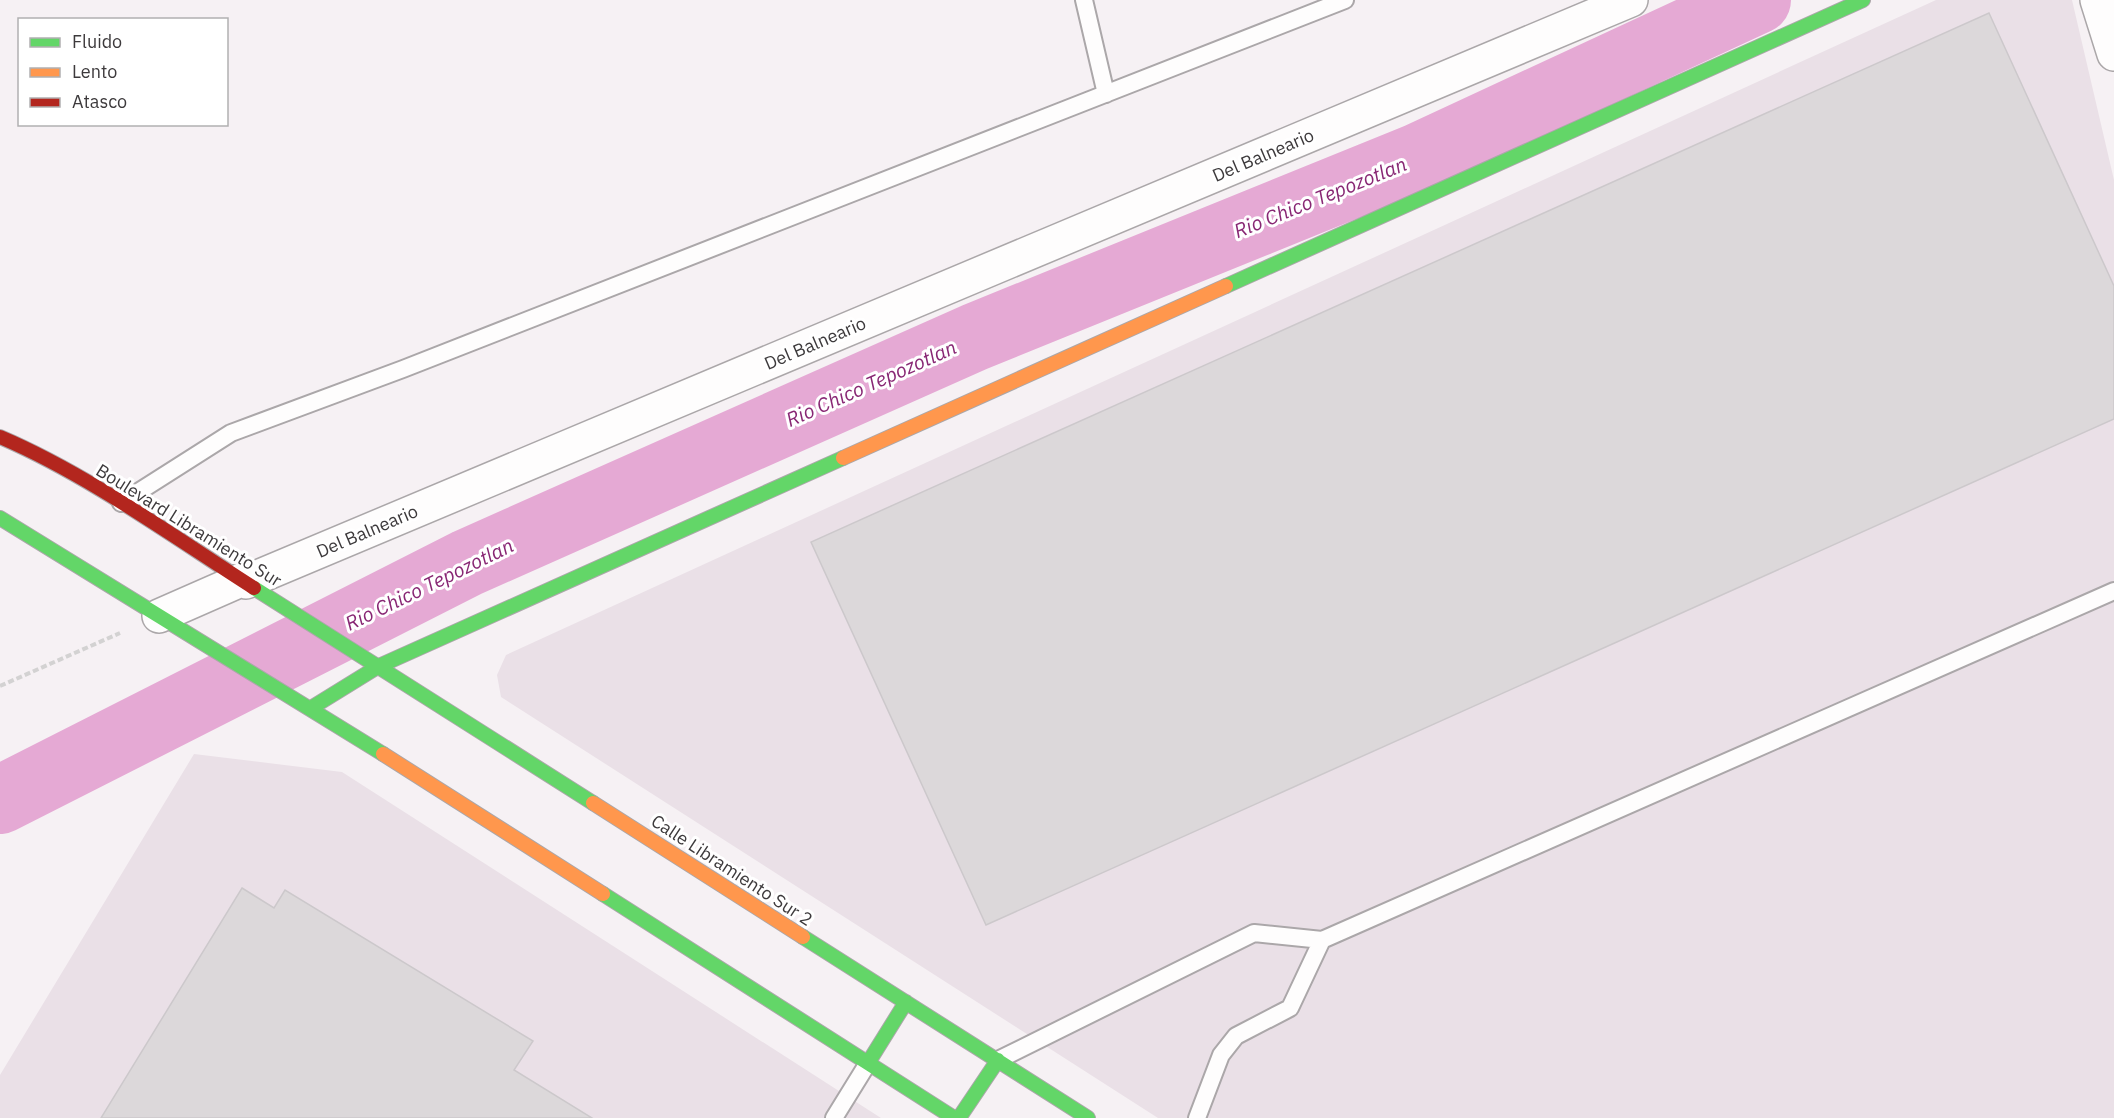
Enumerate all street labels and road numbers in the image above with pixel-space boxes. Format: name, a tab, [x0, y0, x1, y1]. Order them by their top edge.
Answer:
street label: Del Balneario	[1209, 123, 1317, 187]
street label: Del Balneario	[761, 311, 869, 375]
street label: Boulevard Libramiento Sur	[92, 458, 286, 592]
street label: Del Balneario	[313, 499, 421, 563]
street label: Calle Libramiento Sur 2	[647, 809, 817, 931]

